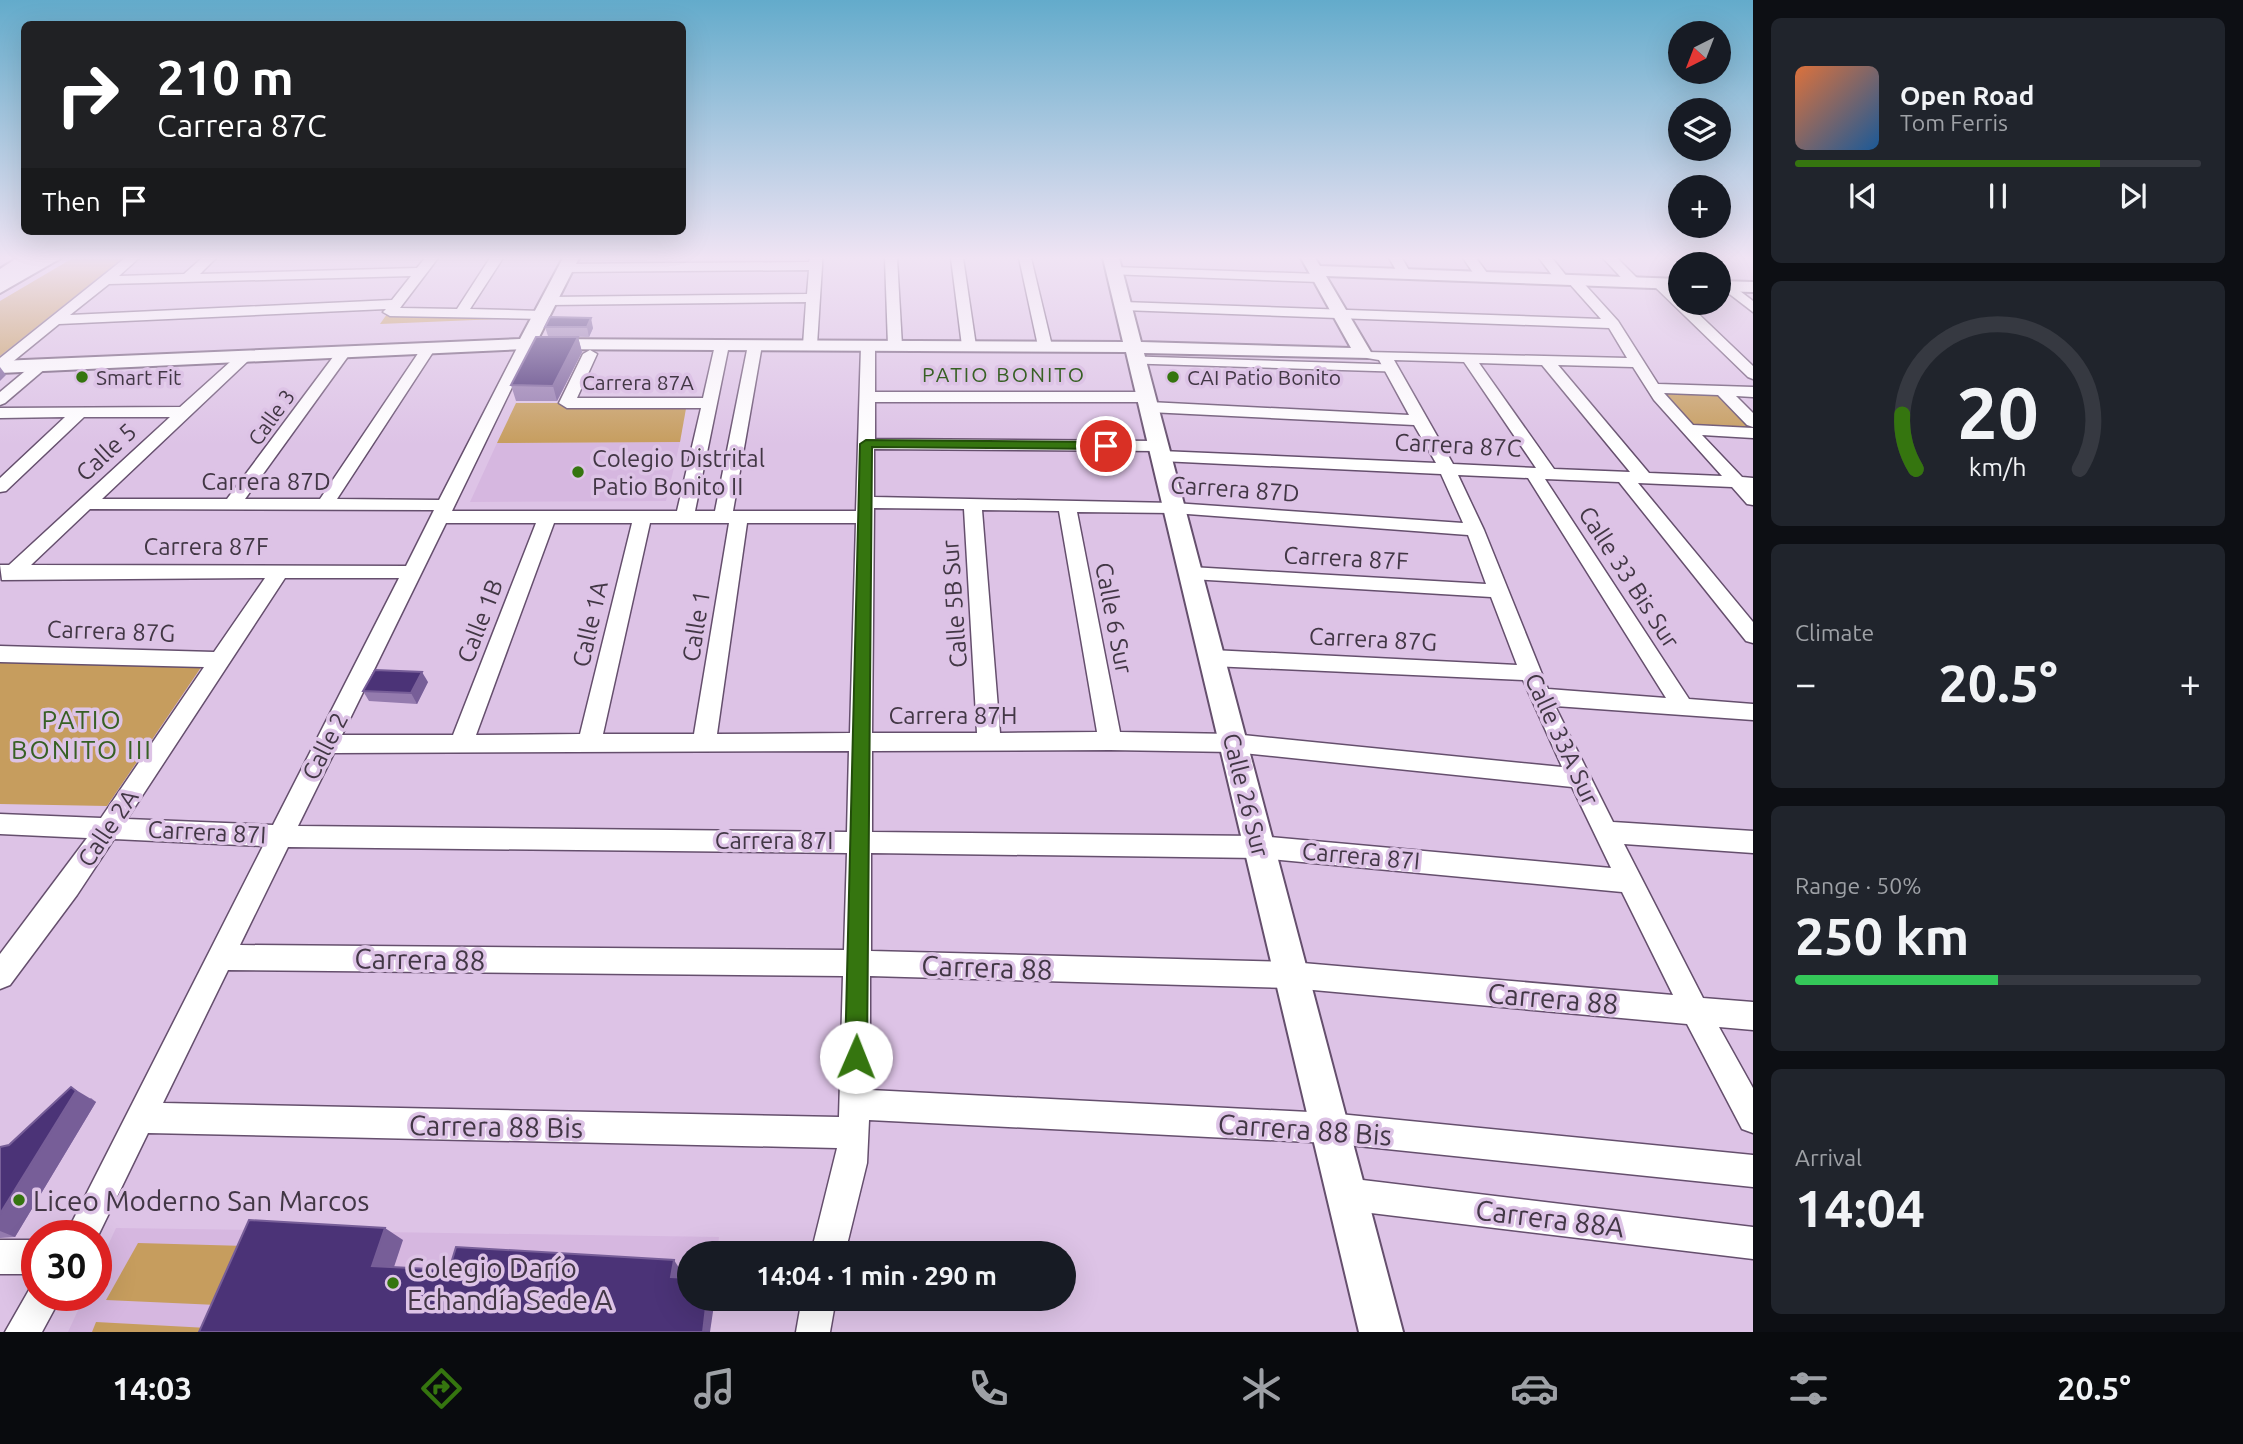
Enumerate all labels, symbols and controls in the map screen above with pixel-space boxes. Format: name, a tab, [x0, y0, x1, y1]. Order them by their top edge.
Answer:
north arrow	[1668, 21, 1731, 84]
map controls	[1668, 21, 1731, 315]
icon: right	[42, 49, 133, 140]
text: 210 m	[157, 49, 294, 104]
text: Open Road	[1900, 81, 2034, 110]
button: layers	[1668, 98, 1731, 161]
text: Carrera 87C	[157, 107, 327, 143]
text: Tom Ferris	[1900, 110, 2008, 135]
button: +	[1668, 175, 1731, 238]
icon: previous	[1844, 177, 1882, 215]
icon: pause	[1979, 177, 2017, 215]
icon: next	[2114, 177, 2152, 215]
icon: arrive	[115, 182, 153, 220]
text: Then	[42, 187, 101, 216]
button: −	[1668, 252, 1731, 315]
district label: PATIO BONITO	[922, 362, 1086, 386]
place label: Smart Fit	[96, 365, 181, 389]
place label: CAI Patio Bonito	[1187, 365, 1341, 389]
marker: Smart Fit	[74, 369, 90, 385]
marker: CAI Patio Bonito	[1165, 369, 1181, 385]
street label: Carrera 87A	[582, 370, 694, 394]
text: 20	[1957, 372, 2039, 454]
street label: Calle 3	[243, 384, 299, 450]
pin	[1076, 416, 1136, 476]
street label: Calle 5	[70, 418, 142, 486]
icon: arrive	[1087, 427, 1125, 465]
street label: Carrera 87C	[1394, 428, 1522, 462]
place label: Colegio Distrital Patio Bonito II	[592, 445, 765, 500]
text: km/h	[1969, 453, 2027, 481]
marker: Colegio Distrital Patio Bonito II	[570, 464, 586, 480]
street label: Carrera 87D	[201, 468, 331, 495]
street label: Carrera 87D	[1170, 471, 1300, 507]
street label: Calle 33 Bis Sur	[1573, 501, 1685, 653]
street label: Carrera 87F	[143, 533, 269, 560]
street label: Calle 5B Sur	[936, 539, 972, 669]
street label: Carrera 87F	[1283, 541, 1409, 575]
street label: Calle 6 Sur	[1090, 560, 1138, 676]
street label: Calle 1B	[452, 575, 508, 667]
street label: Calle 1A	[567, 578, 613, 670]
street label: Calle 1	[677, 588, 715, 664]
street label: Carrera 87G	[46, 615, 176, 647]
text: Climate	[1795, 620, 1874, 645]
street label: Carrera 87G	[1308, 622, 1438, 656]
text: 20.5°	[1938, 654, 2058, 712]
text: −	[1795, 662, 1816, 704]
text: +	[2180, 662, 2201, 704]
street label: Calle 33A Sur	[1520, 669, 1604, 809]
street label: Carrera 87H	[888, 702, 1018, 729]
district label: PATIO BONITO III	[11, 705, 153, 764]
street label: Calle 2	[297, 708, 353, 784]
street label: Calle 26 Sur	[1218, 730, 1274, 860]
street label: Calle 2A	[72, 784, 144, 872]
street label: Carrera 87I	[147, 815, 267, 849]
street label: Carrera 87I	[715, 827, 833, 854]
street label: Carrera 87I	[1301, 837, 1421, 875]
text: Range · 50%	[1795, 873, 1922, 898]
text: 250 km	[1795, 907, 1969, 965]
street label: Carrera 88	[354, 942, 486, 976]
street label: Carrera 88	[921, 949, 1053, 985]
street label: Carrera 88	[1486, 977, 1620, 1019]
position arrow	[819, 1020, 893, 1094]
street label: Carrera 88 Bis	[1217, 1107, 1393, 1151]
street label: Carrera 88 Bis	[409, 1109, 583, 1143]
text: Arrival	[1795, 1145, 1862, 1170]
text: 14:04	[1795, 1179, 1925, 1237]
place label: Liceo Moderno San Marcos	[33, 1185, 369, 1216]
marker: Liceo Moderno San Marcos	[11, 1192, 27, 1208]
street label: Carrera 88A	[1474, 1194, 1626, 1242]
speed limit sign: 30	[21, 1220, 112, 1311]
place label: Colegio Darío Echandía Sede A	[407, 1252, 613, 1315]
text: 14:04 · 1 min · 290 m	[756, 1261, 997, 1290]
marker: Colegio Darío Echandía Sede A	[385, 1275, 401, 1291]
icon: directions	[417, 1364, 466, 1413]
icon: music	[690, 1364, 739, 1413]
icon: phone	[964, 1364, 1013, 1413]
icon: climate	[1237, 1364, 1286, 1413]
icon: car	[1510, 1364, 1559, 1413]
icon: filters	[1784, 1364, 1833, 1413]
text: 14:03	[112, 1370, 192, 1406]
text: 20.5°	[2057, 1370, 2131, 1406]

